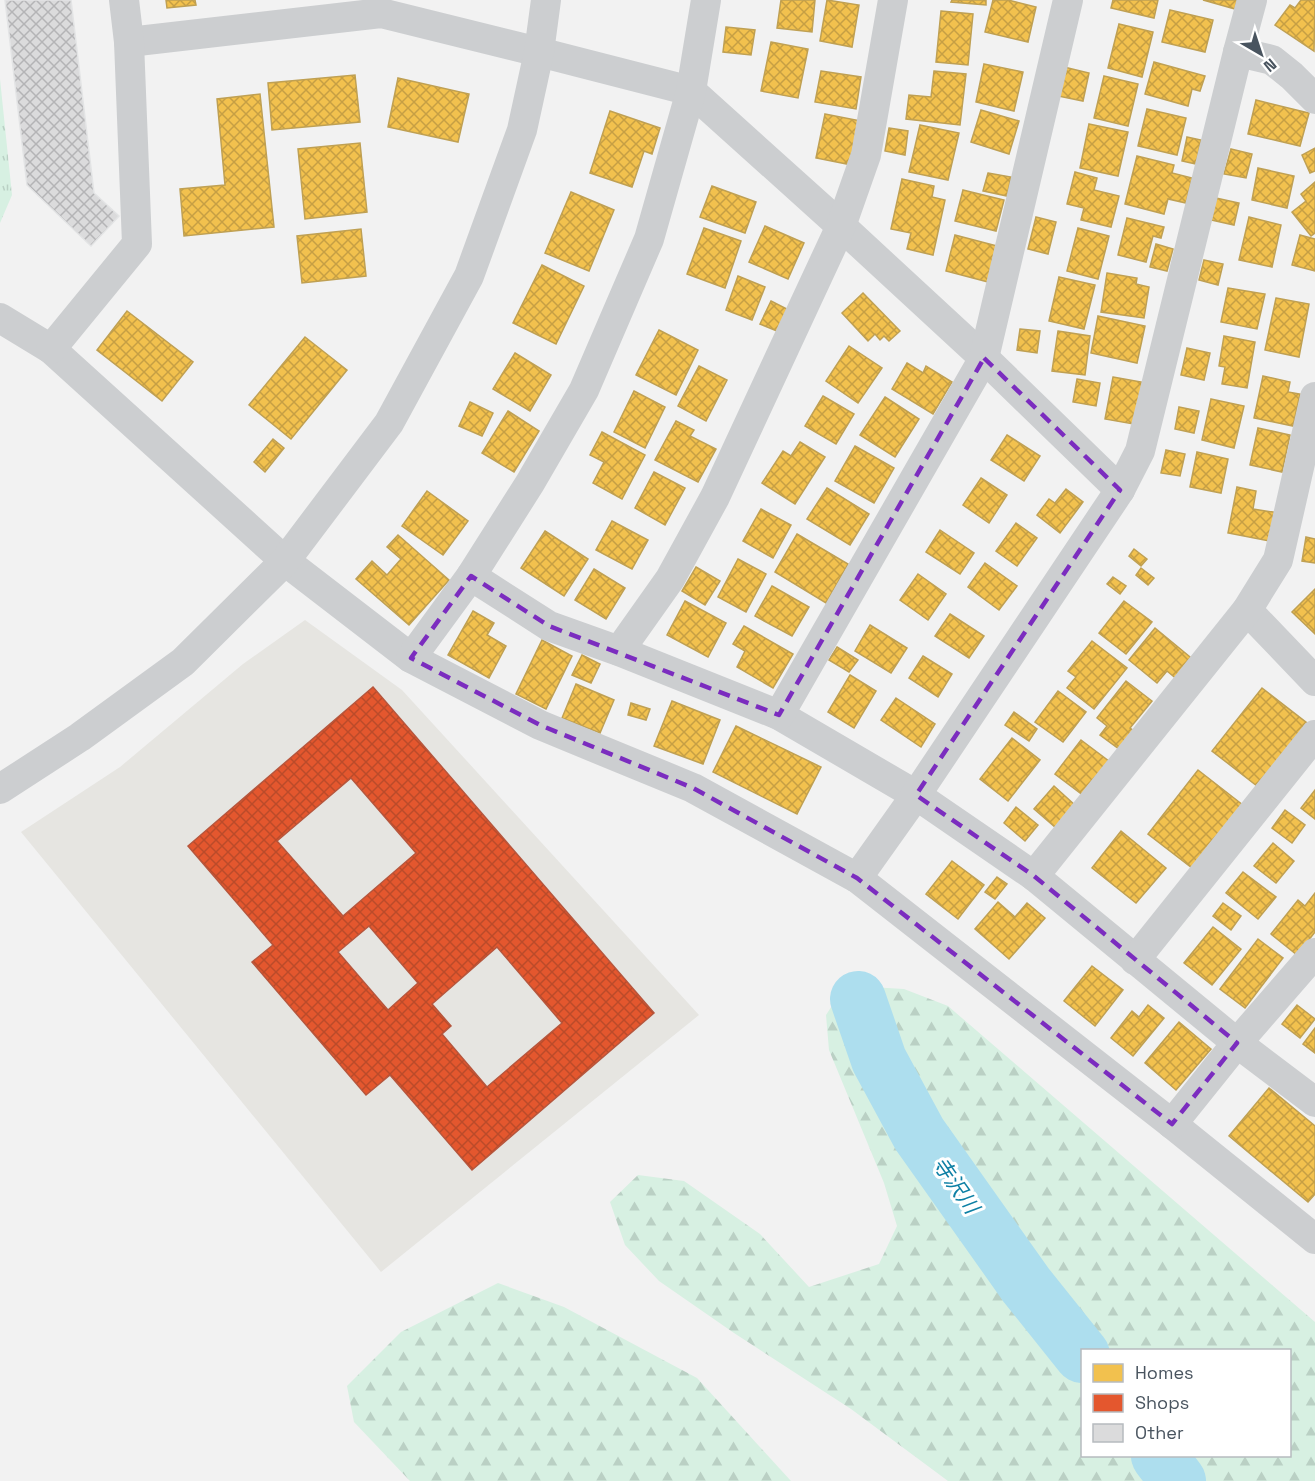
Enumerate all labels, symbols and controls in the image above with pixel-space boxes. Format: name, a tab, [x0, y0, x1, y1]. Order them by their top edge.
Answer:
north arrow	[1231, 24, 1291, 84]
text: N	[1259, 54, 1281, 77]
water label: 寺沢川	[927, 1151, 986, 1220]
legend	[1081, 1349, 1291, 1457]
text: Homes	[1135, 1361, 1194, 1384]
text: Shops	[1135, 1391, 1189, 1414]
text: Other	[1135, 1421, 1184, 1444]

